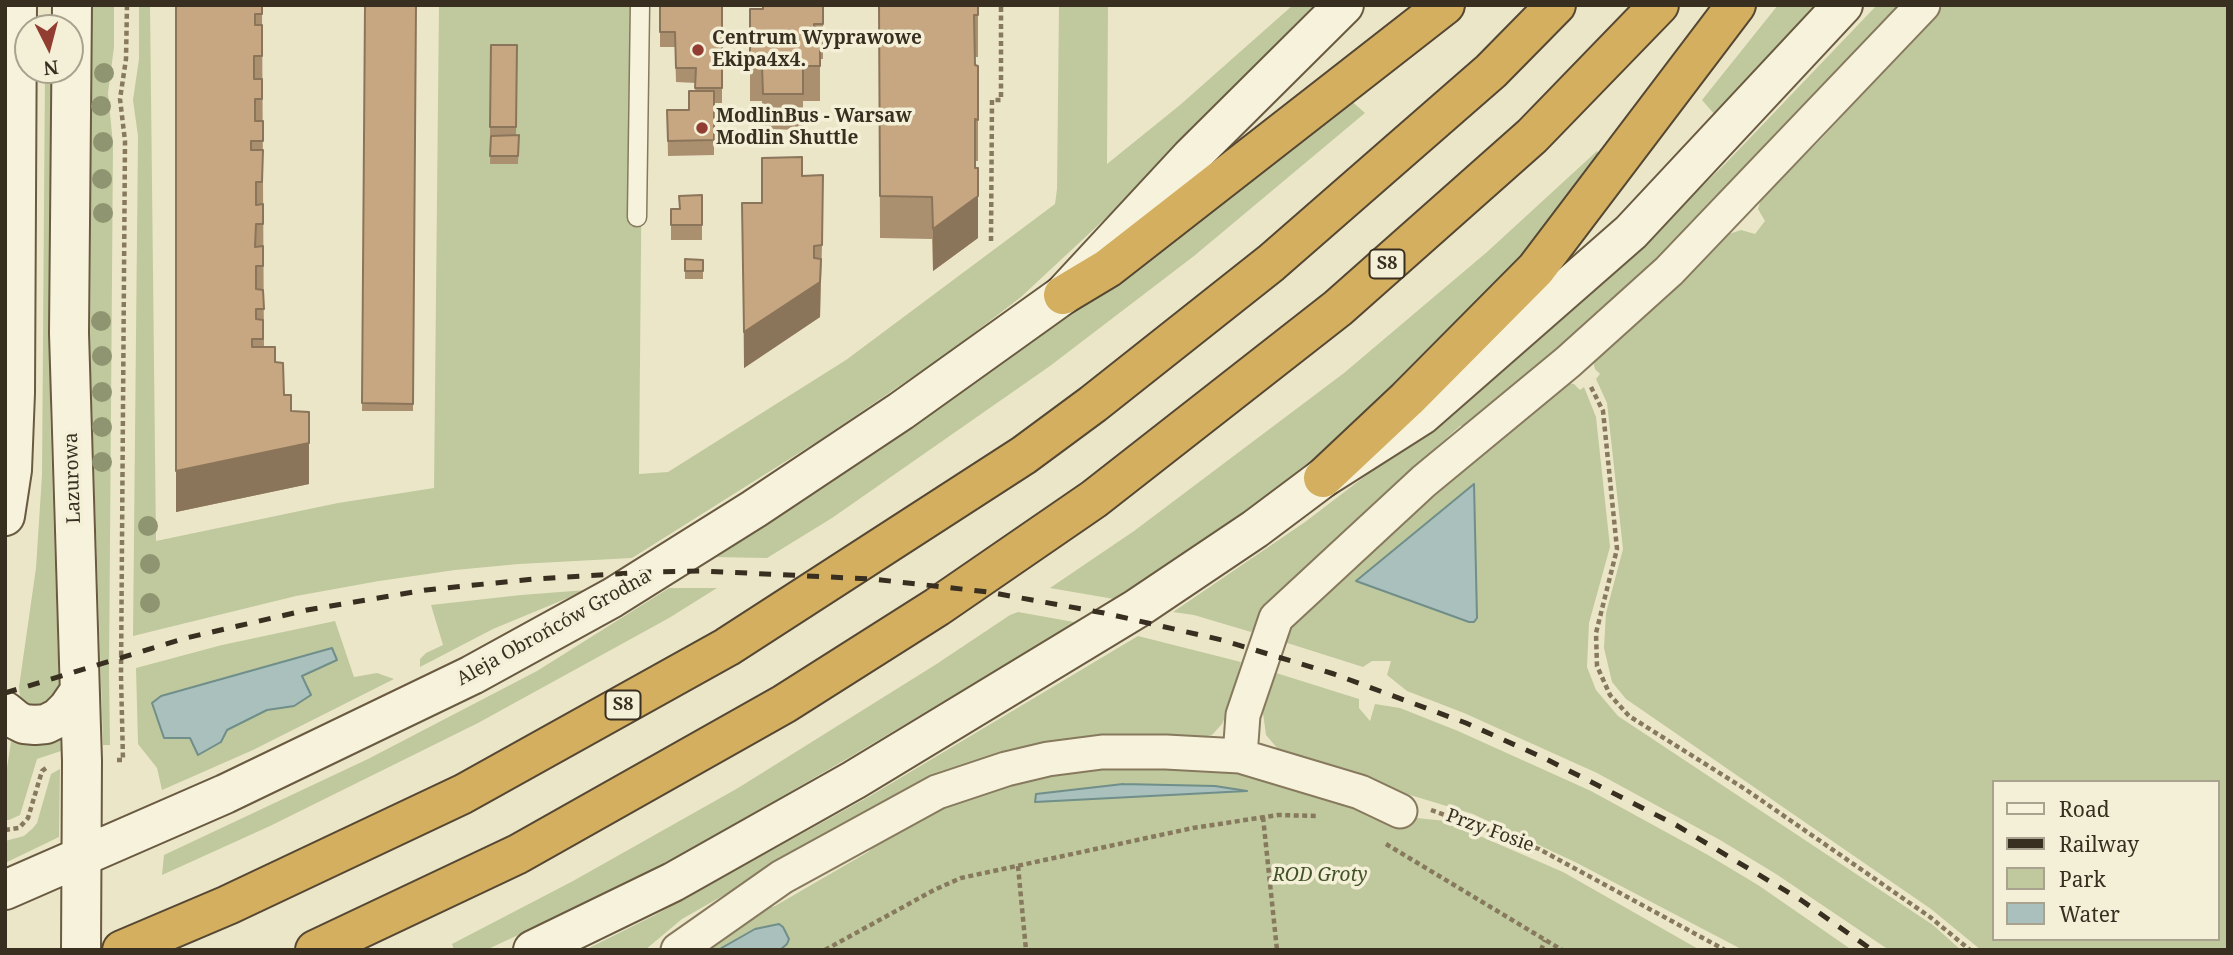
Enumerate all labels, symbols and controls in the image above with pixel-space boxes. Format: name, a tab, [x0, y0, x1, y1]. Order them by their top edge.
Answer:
north arrow	[14, 14, 84, 84]
place label: Centrum Wyprawowe Ekipa4x4.	[712, 28, 922, 72]
marker: Centrum Wyprawowe Ekipa4x4.	[690, 42, 706, 58]
text: N	[42, 54, 60, 82]
place label: ModlinBus - Warsaw Modlin Shuttle	[716, 106, 912, 150]
marker: ModlinBus - Warsaw Modlin Shuttle	[694, 120, 710, 136]
road number: S8	[1370, 250, 1404, 278]
street label: Lazurowa	[60, 432, 86, 524]
street label: Aleja Obrońców Grodna	[453, 565, 655, 691]
road number: S8	[606, 690, 640, 720]
legend	[1992, 780, 2219, 941]
text: Road	[2059, 795, 2110, 823]
street label: Przy Fosie	[1443, 805, 1537, 857]
text: Railway	[2059, 830, 2139, 858]
park label: ROD Groty	[1272, 865, 1368, 887]
text: Park	[2059, 865, 2106, 893]
text: Water	[2059, 900, 2120, 928]

